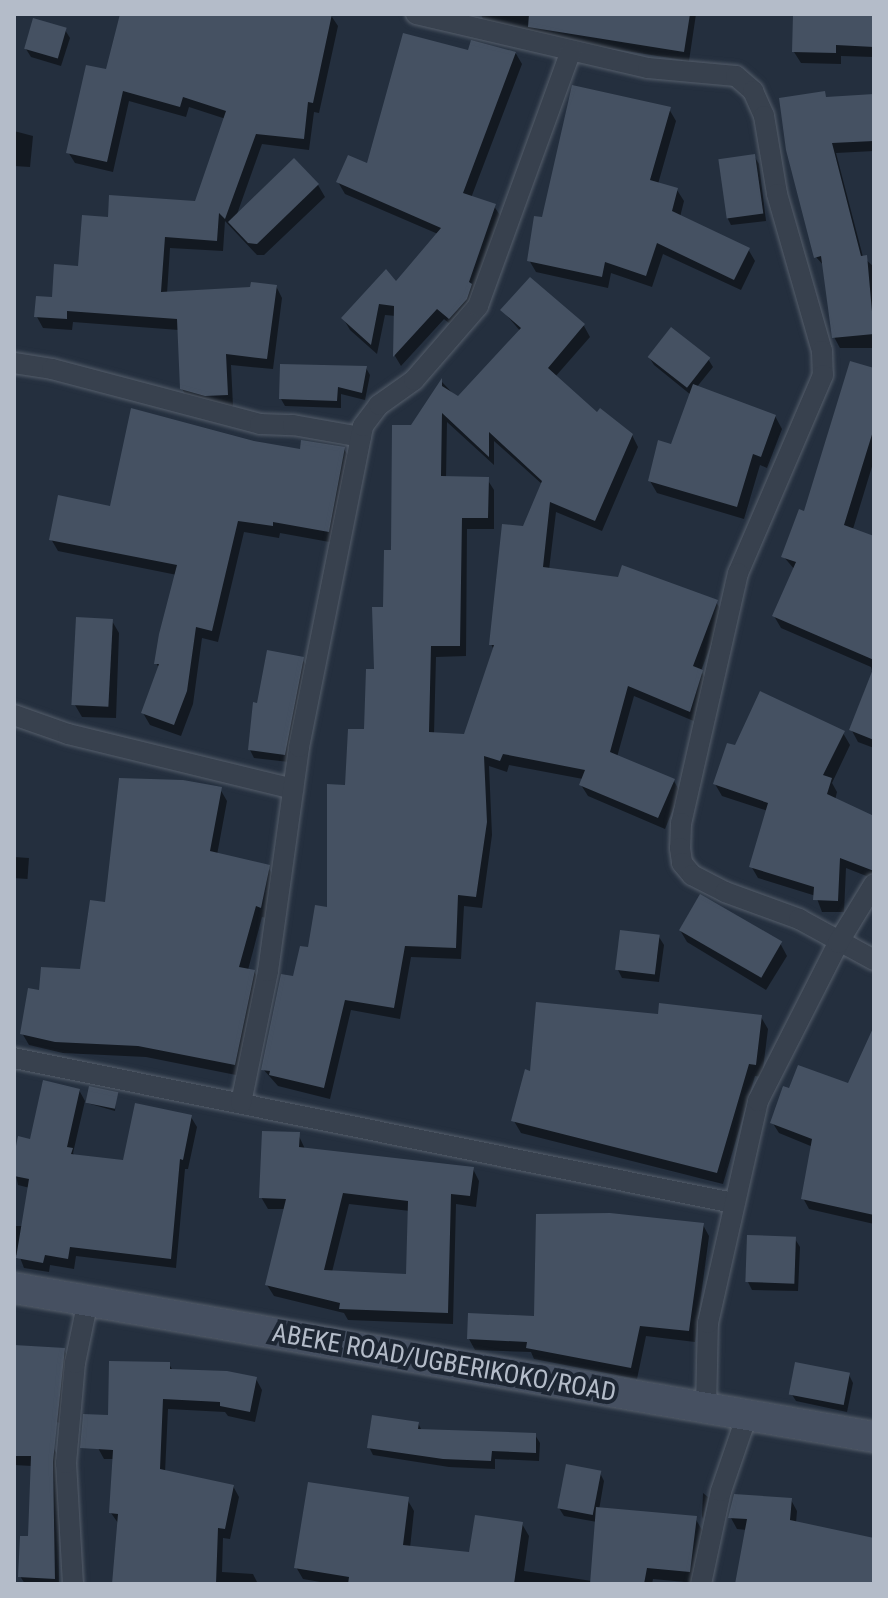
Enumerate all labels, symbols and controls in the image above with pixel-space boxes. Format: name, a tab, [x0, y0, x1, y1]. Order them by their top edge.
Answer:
street label: ABEKE ROAD/UGBERIKOKO/ROAD	[270, 1317, 618, 1409]

